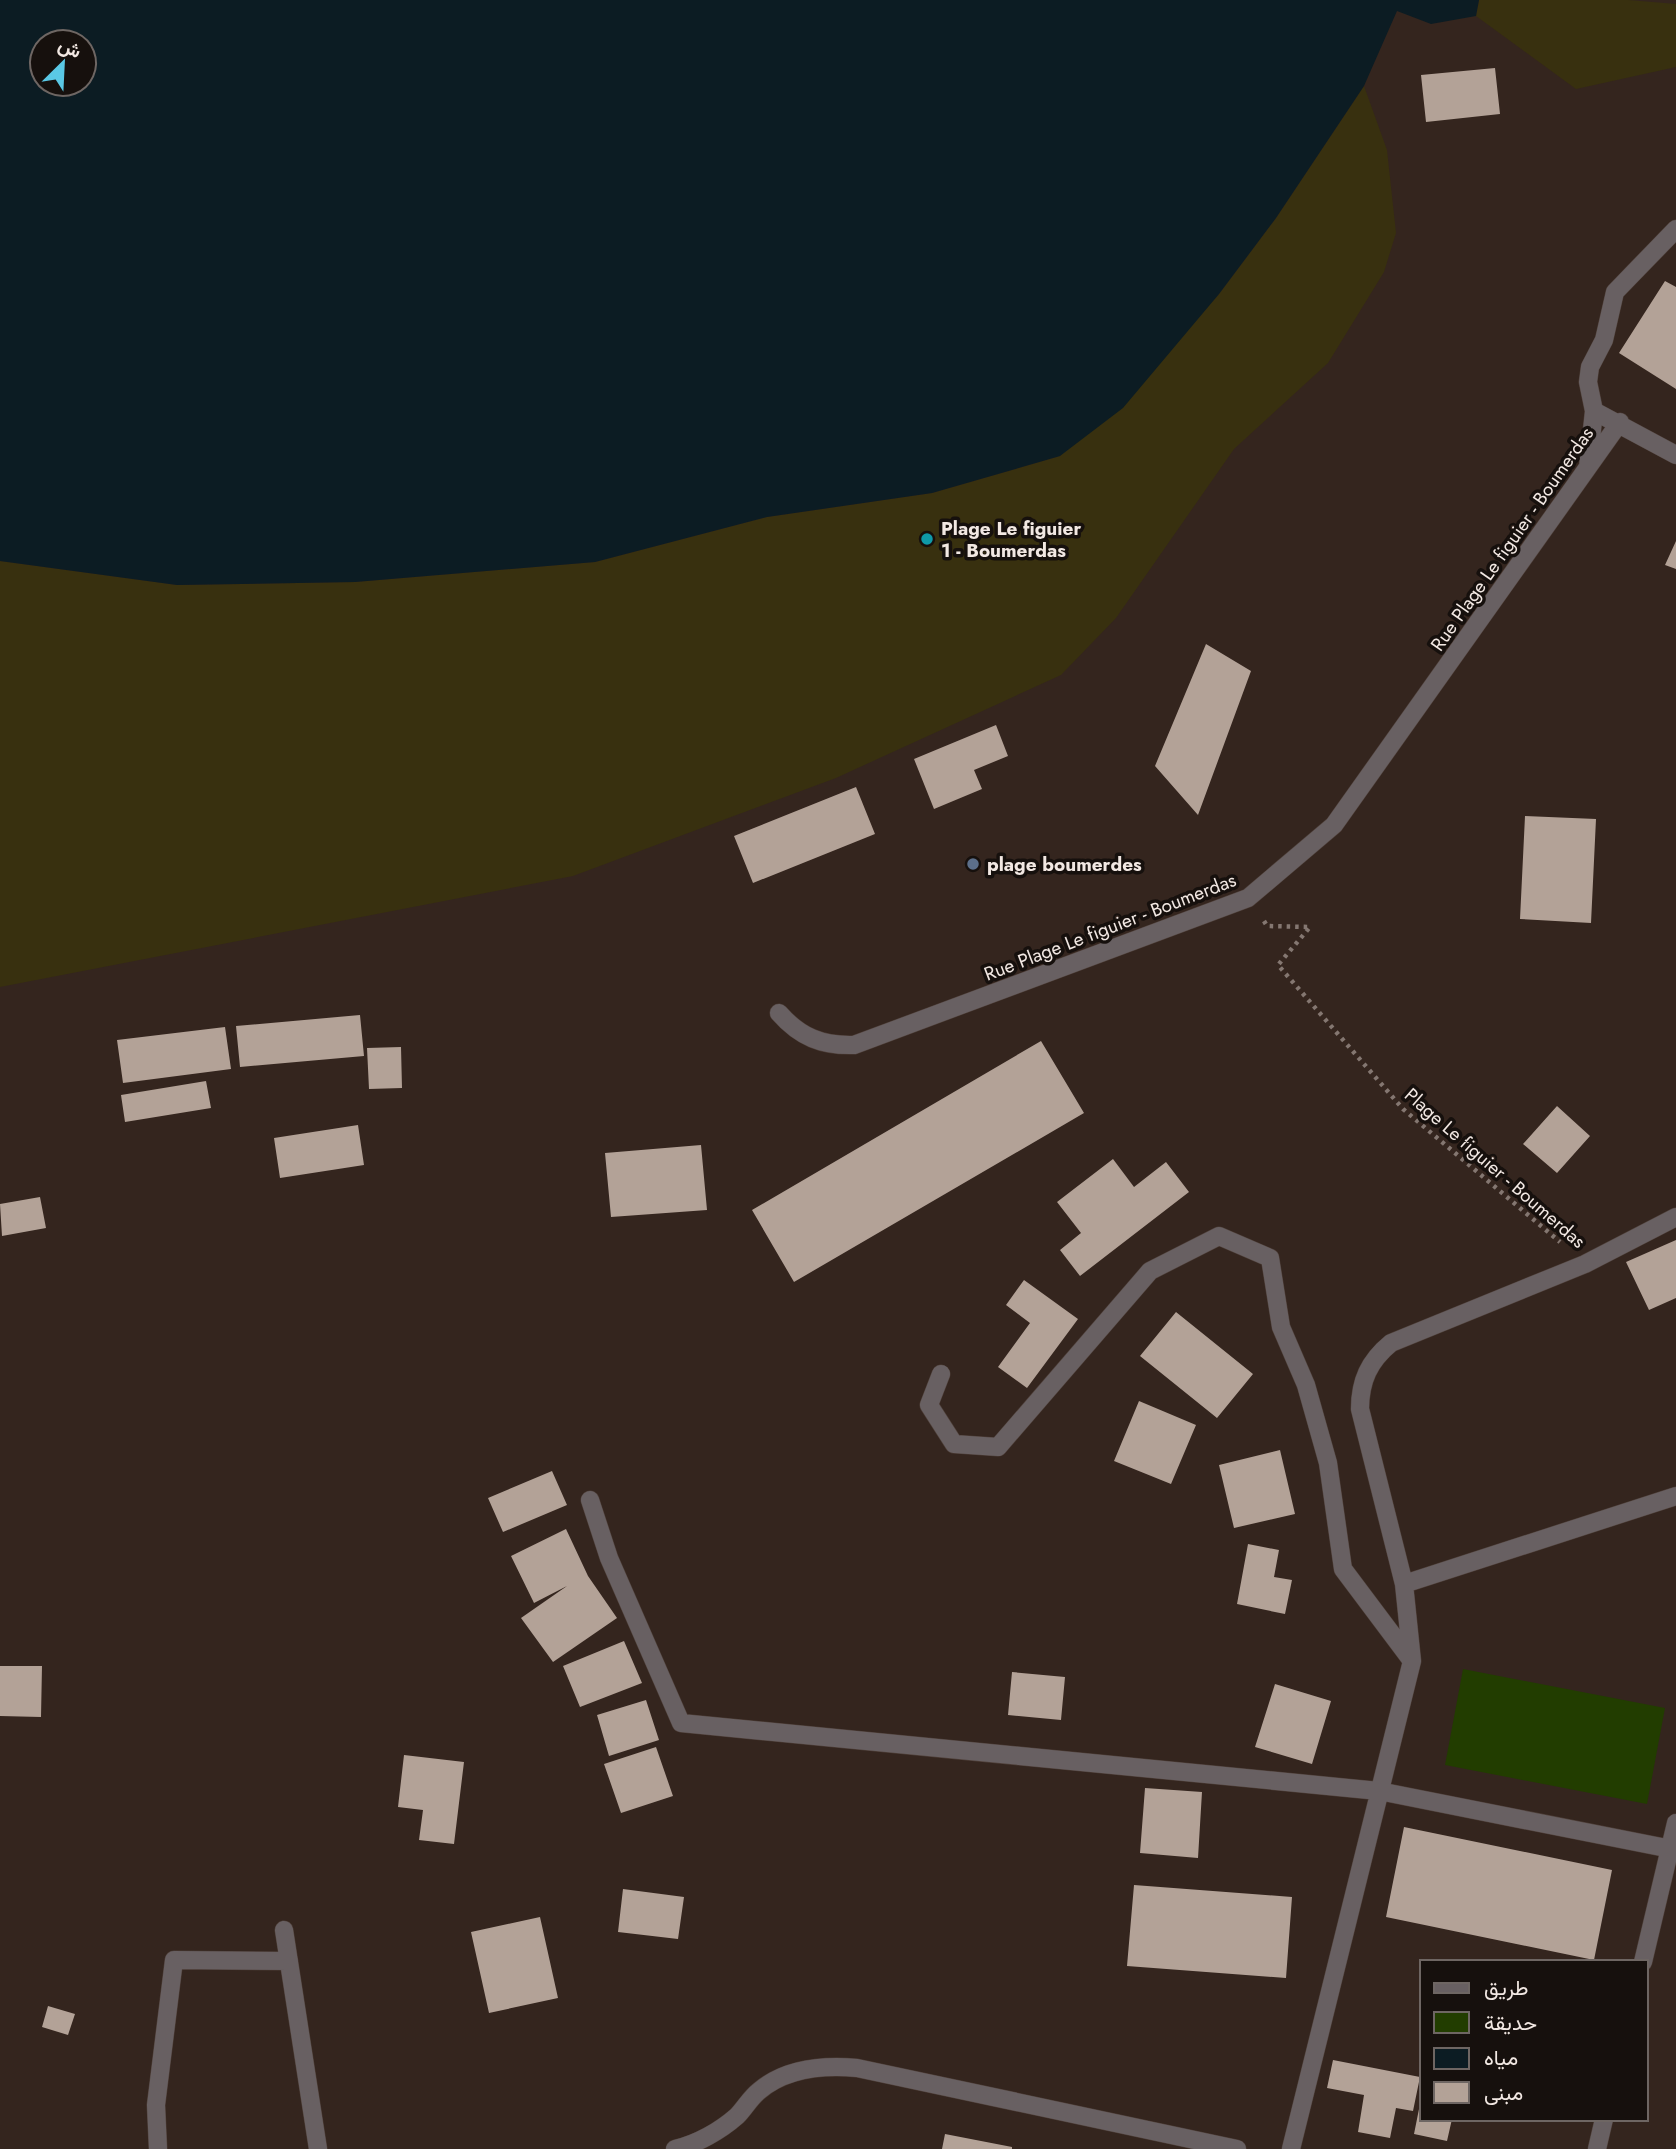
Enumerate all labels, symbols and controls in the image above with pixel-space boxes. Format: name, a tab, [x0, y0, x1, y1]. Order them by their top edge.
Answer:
north arrow	[28, 28, 98, 98]
text: ش	[54, 31, 86, 65]
street label: Rue Plage Le figuier - Boumerdas	[1424, 421, 1600, 656]
place label: Plage Le figuier 1 - Boumerdas	[941, 515, 1081, 564]
marker: Plage Le figuier 1 - Boumerdas	[919, 531, 935, 547]
place label: plage boumerdes	[987, 851, 1142, 878]
marker: plage boumerdes	[965, 856, 981, 872]
street label: Rue Plage Le figuier - Boumerdas	[980, 866, 1240, 988]
street label: Plage Le figuier - Boumerdas	[1399, 1082, 1592, 1254]
legend	[1420, 1960, 1648, 2121]
text: طريق	[1484, 1973, 1529, 2003]
text: حديقة	[1484, 2008, 1537, 2038]
text: مياه	[1484, 2043, 1518, 2073]
text: مبنى	[1484, 2078, 1523, 2108]

